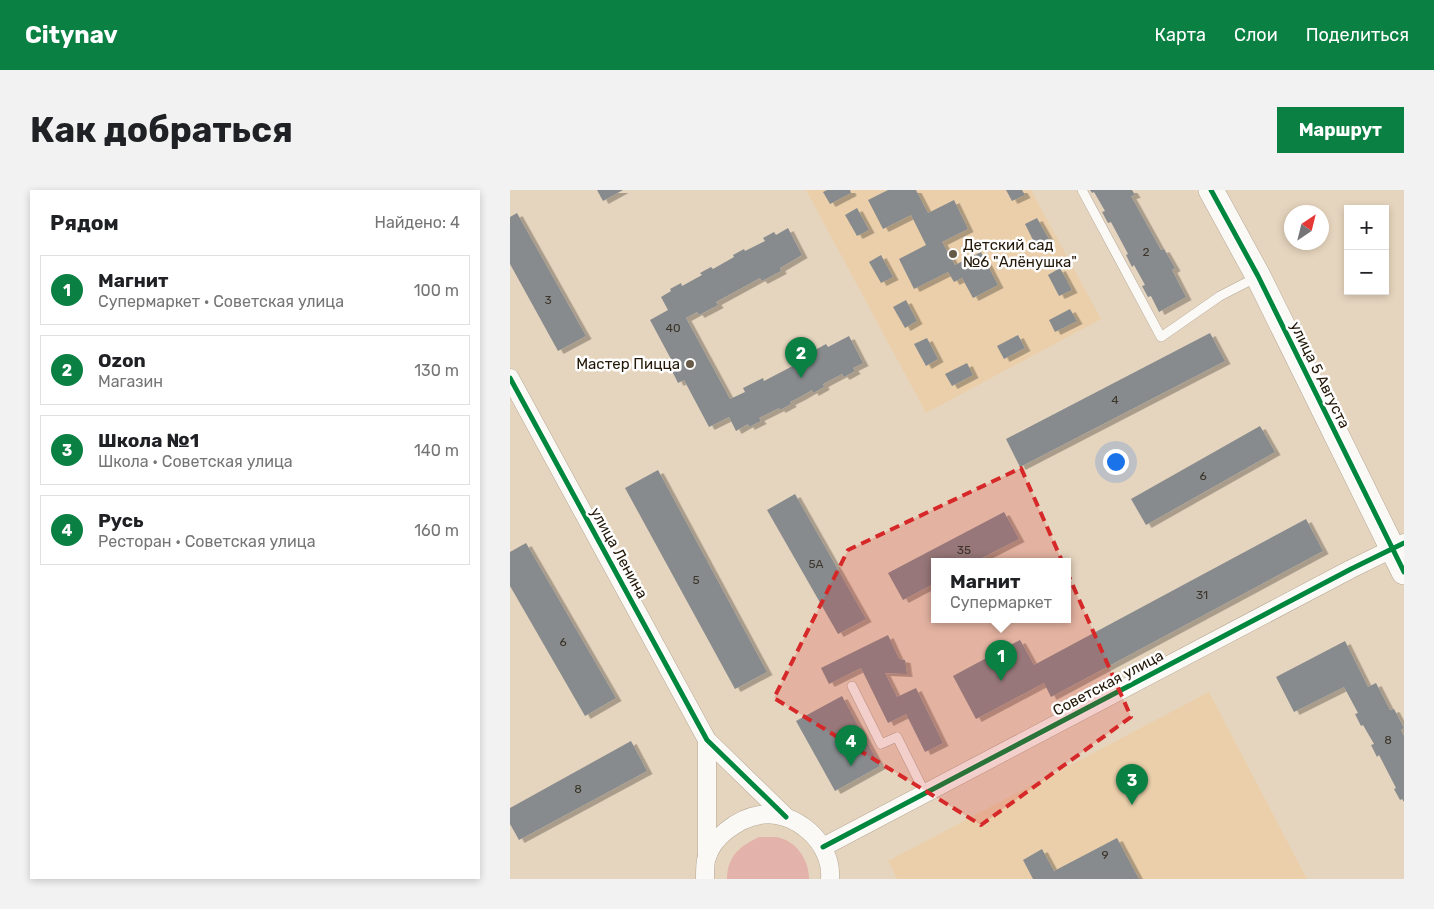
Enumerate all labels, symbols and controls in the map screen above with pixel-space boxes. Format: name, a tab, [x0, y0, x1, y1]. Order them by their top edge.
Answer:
text: Citynav	[25, 21, 118, 49]
text: Карта	[1155, 24, 1206, 46]
text: Слои	[1234, 24, 1278, 46]
text: Поделиться	[1306, 24, 1409, 46]
button: Маршрут	[1277, 107, 1404, 153]
text: Как добраться	[30, 109, 293, 151]
north arrow	[1284, 205, 1329, 250]
map controls	[1344, 205, 1389, 295]
button: +	[1344, 205, 1389, 250]
text: Рядом	[50, 210, 119, 235]
text: Найдено: 4	[375, 213, 460, 232]
place label: Детский сад №6 "Алёнушка"	[963, 236, 1077, 271]
house number: 2	[1142, 245, 1150, 259]
marker: Детский сад №6 "Алёнушка"	[947, 248, 959, 260]
button: −	[1344, 250, 1389, 295]
text: Магнит	[98, 269, 168, 292]
text: 1	[63, 281, 71, 300]
text: 100 m	[414, 281, 459, 300]
text: Супермаркет · Советская улица	[98, 292, 344, 311]
house number: 3	[544, 293, 552, 307]
street label: улица 5 Августа	[1286, 319, 1354, 431]
house number: 40	[665, 321, 681, 335]
pin: 2	[785, 337, 817, 378]
text: Ozon	[98, 349, 146, 372]
place label: Мастер Пицца	[576, 355, 680, 373]
marker: Мастер Пицца	[684, 358, 696, 370]
text: 2	[62, 361, 72, 380]
text: 130 m	[414, 361, 459, 380]
text: Магазин	[98, 372, 163, 391]
house number: 4	[1111, 393, 1119, 407]
text: Школа №1	[98, 429, 199, 452]
text: 3	[62, 441, 72, 460]
text: 140 m	[414, 441, 459, 460]
your location	[1103, 449, 1129, 475]
text: Школа · Советская улица	[98, 452, 293, 471]
house number: 6	[1199, 469, 1207, 483]
street label: улица Ленина	[587, 504, 651, 602]
text: Русь	[98, 509, 144, 532]
text: 4	[62, 521, 72, 540]
text: 160 m	[414, 521, 459, 540]
text: Ресторан · Советская улица	[98, 532, 316, 551]
house number: 35	[957, 543, 971, 557]
house number: 5А	[808, 557, 824, 571]
popup	[931, 558, 1071, 623]
text: Магнит	[950, 570, 1020, 593]
house number: 5	[692, 573, 700, 587]
house number: 31	[1196, 588, 1208, 602]
text: Супермаркет	[950, 593, 1052, 612]
house number: 6	[559, 635, 567, 649]
pin: 1	[985, 640, 1017, 681]
street label: Советская улица	[1050, 646, 1166, 720]
pin: 4	[835, 725, 867, 766]
house number: 8	[1384, 733, 1392, 747]
pin: 3	[1116, 764, 1148, 805]
house number: 8	[574, 782, 582, 796]
house number: 9	[1101, 848, 1109, 862]

